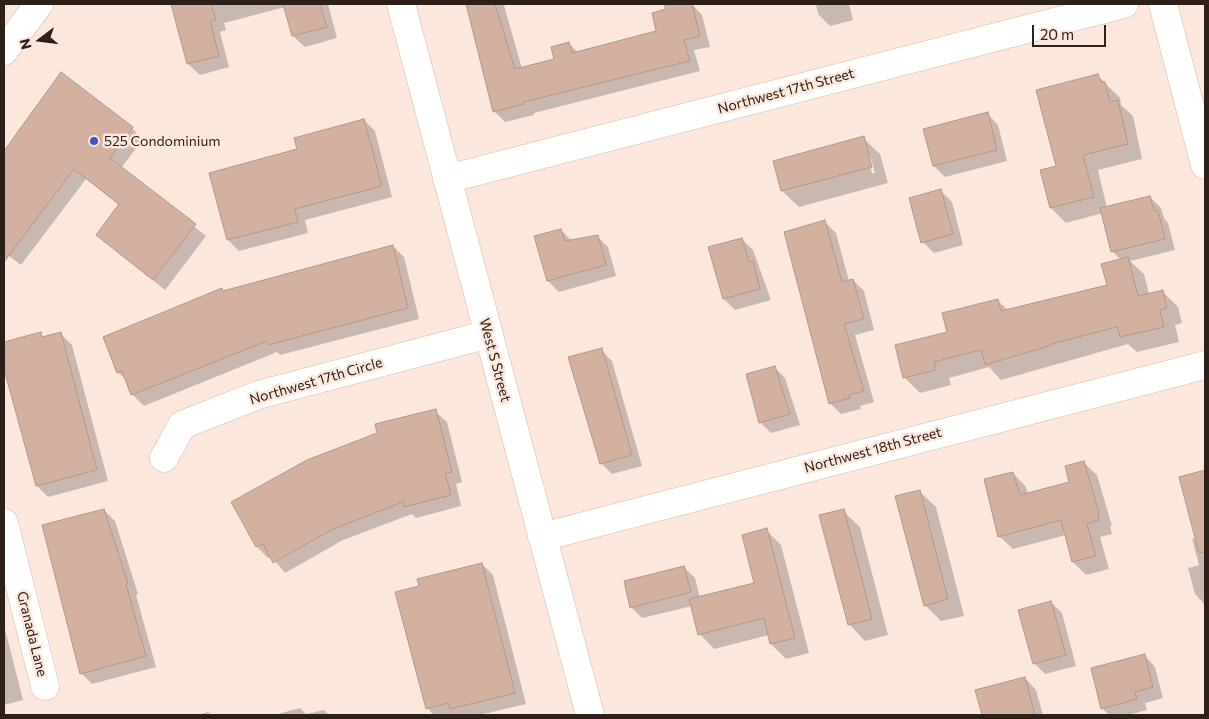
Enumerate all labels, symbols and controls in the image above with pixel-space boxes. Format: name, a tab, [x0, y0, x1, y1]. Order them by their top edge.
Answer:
north arrow	[15, 15, 65, 65]
scale bar	[1034, 15, 1108, 47]
text: 20 m	[1040, 25, 1074, 43]
text: N	[15, 37, 35, 51]
street label: Northwest 17th Street	[716, 65, 856, 117]
place label: 525 Condominium	[104, 133, 220, 149]
marker: 525 Condominium	[88, 135, 100, 147]
street label: West S Street	[476, 316, 514, 404]
street label: Northwest 17th Circle	[248, 354, 384, 408]
street label: Northwest 18th Street	[802, 424, 944, 476]
street label: Granada Lane	[13, 590, 51, 678]

